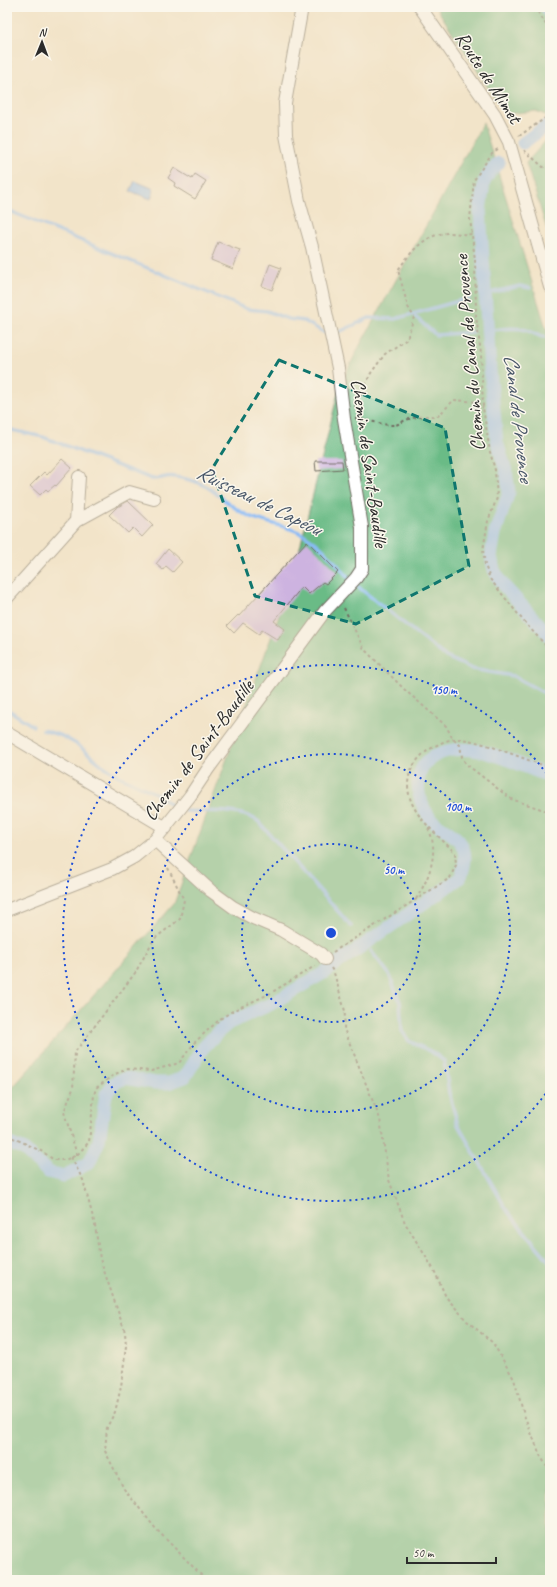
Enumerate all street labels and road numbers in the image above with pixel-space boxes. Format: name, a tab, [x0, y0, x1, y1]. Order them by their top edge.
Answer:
street label: Route de Mimet	[450, 27, 529, 130]
street label: Chemin du Canal de Provence	[448, 252, 491, 452]
street label: Chemin de Saint-Baudille	[345, 377, 394, 550]
street label: Chemin de Saint-Baudille	[137, 674, 260, 826]

